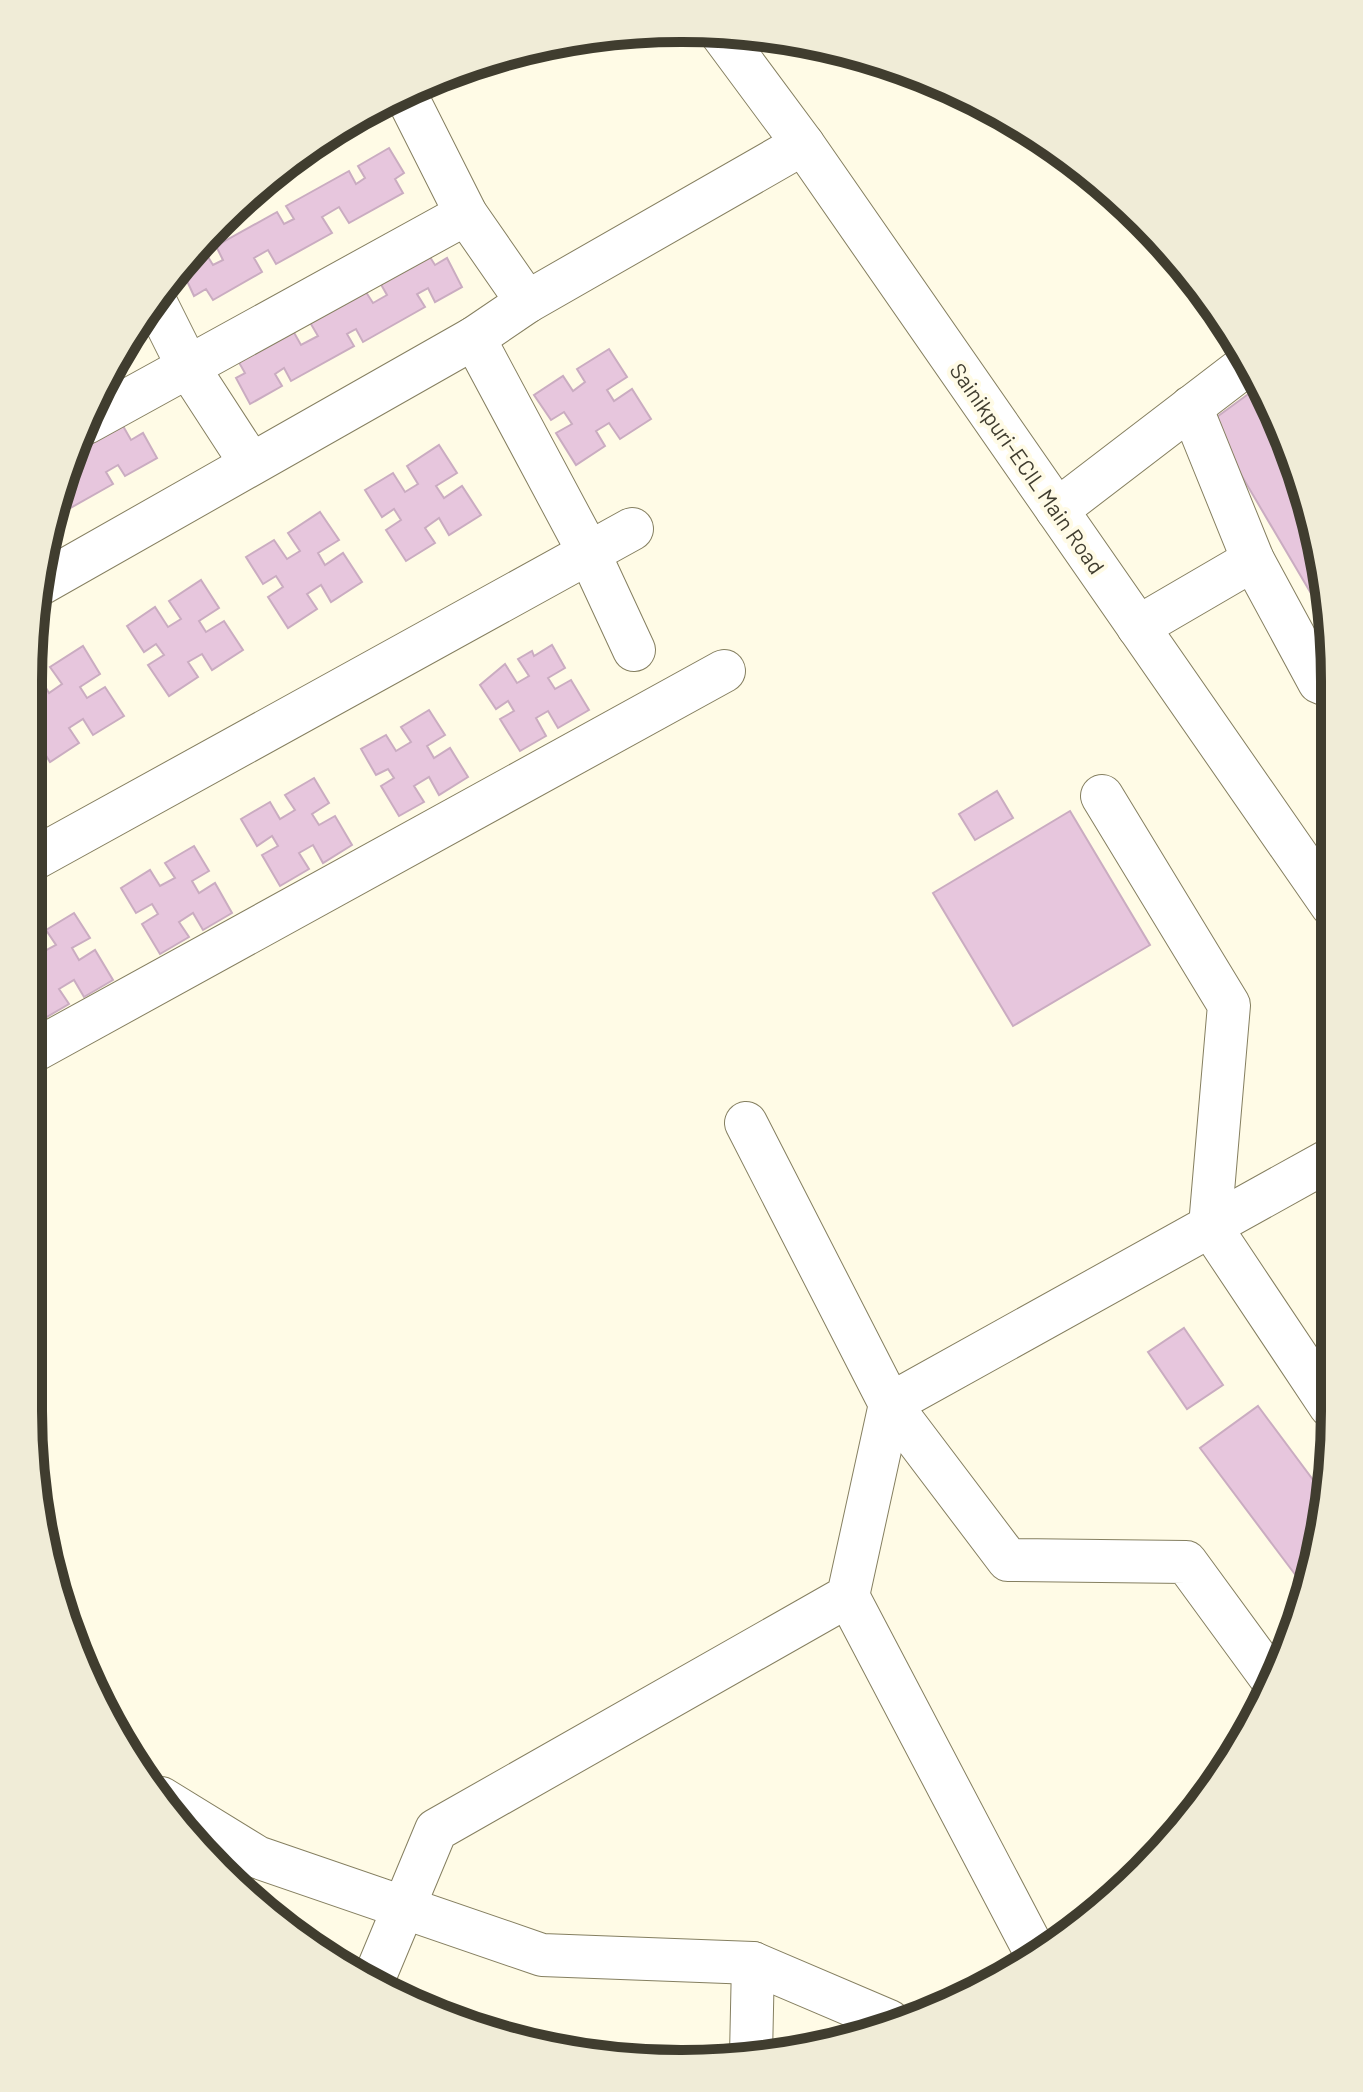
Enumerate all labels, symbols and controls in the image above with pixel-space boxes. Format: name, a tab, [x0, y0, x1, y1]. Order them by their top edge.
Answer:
street label: Sainikpuri-ECIL Main Road	[945, 358, 1111, 578]

